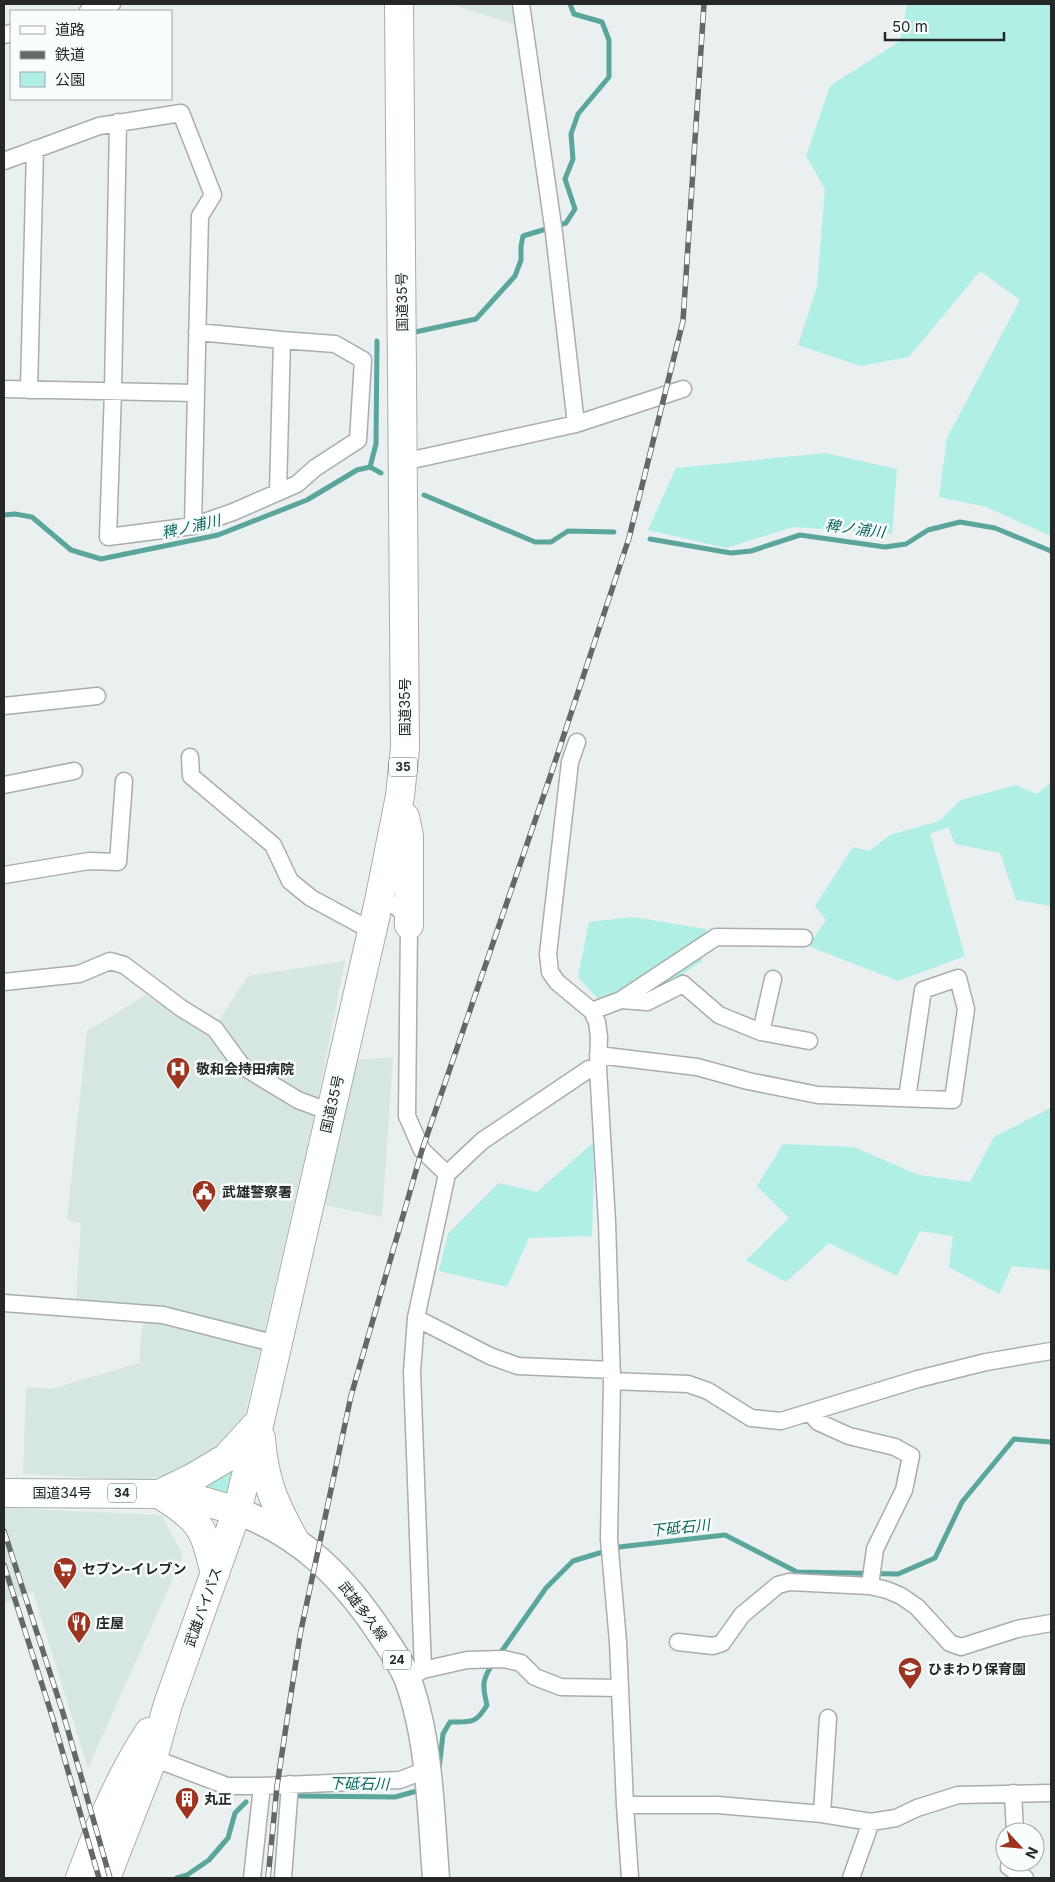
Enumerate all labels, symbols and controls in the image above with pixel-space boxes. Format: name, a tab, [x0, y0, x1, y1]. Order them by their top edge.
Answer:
legend	[10, 10, 172, 100]
scale bar	[885, 10, 1004, 42]
text: 50 m	[892, 17, 928, 36]
text: 道路	[55, 20, 85, 39]
text: 鉄道	[55, 45, 85, 64]
text: 公園	[55, 70, 85, 89]
street label: 国道35号	[392, 272, 411, 332]
water label: 稗ノ浦川	[160, 510, 224, 543]
water label: 稗ノ浦川	[824, 515, 888, 542]
street label: 国道35号	[396, 677, 413, 737]
road number: 35	[389, 758, 417, 776]
hospital icon: 敬和会持田病院	[165, 1056, 191, 1090]
place label: 敬和会持田病院	[196, 1060, 294, 1077]
street label: 国道35号	[317, 1073, 346, 1135]
public building icon: 武雄警察署	[191, 1179, 217, 1213]
place label: 武雄警察署	[222, 1183, 292, 1200]
street label: 国道34号	[32, 1484, 92, 1501]
road number: 34	[108, 1484, 136, 1502]
water label: 下砥石川	[649, 1515, 713, 1540]
supermarket icon: セブン-イレブン	[52, 1556, 78, 1590]
place label: セブン-イレブン	[82, 1560, 187, 1577]
street label: 武雄バイパス	[180, 1565, 225, 1649]
street label: 武雄多久線	[336, 1578, 391, 1644]
restaurant icon: 庄屋	[66, 1610, 92, 1644]
place label: 庄屋	[96, 1614, 124, 1631]
road number: 24	[383, 1650, 411, 1670]
school or university icon: ひまわり保育園	[897, 1656, 923, 1690]
place label: ひまわり保育園	[928, 1660, 1026, 1677]
water label: 下砥石川	[329, 1773, 391, 1794]
building icon: 丸正	[174, 1786, 200, 1820]
place label: 丸正	[204, 1790, 232, 1807]
north arrow	[995, 1822, 1045, 1872]
text: N	[1022, 1844, 1042, 1861]

